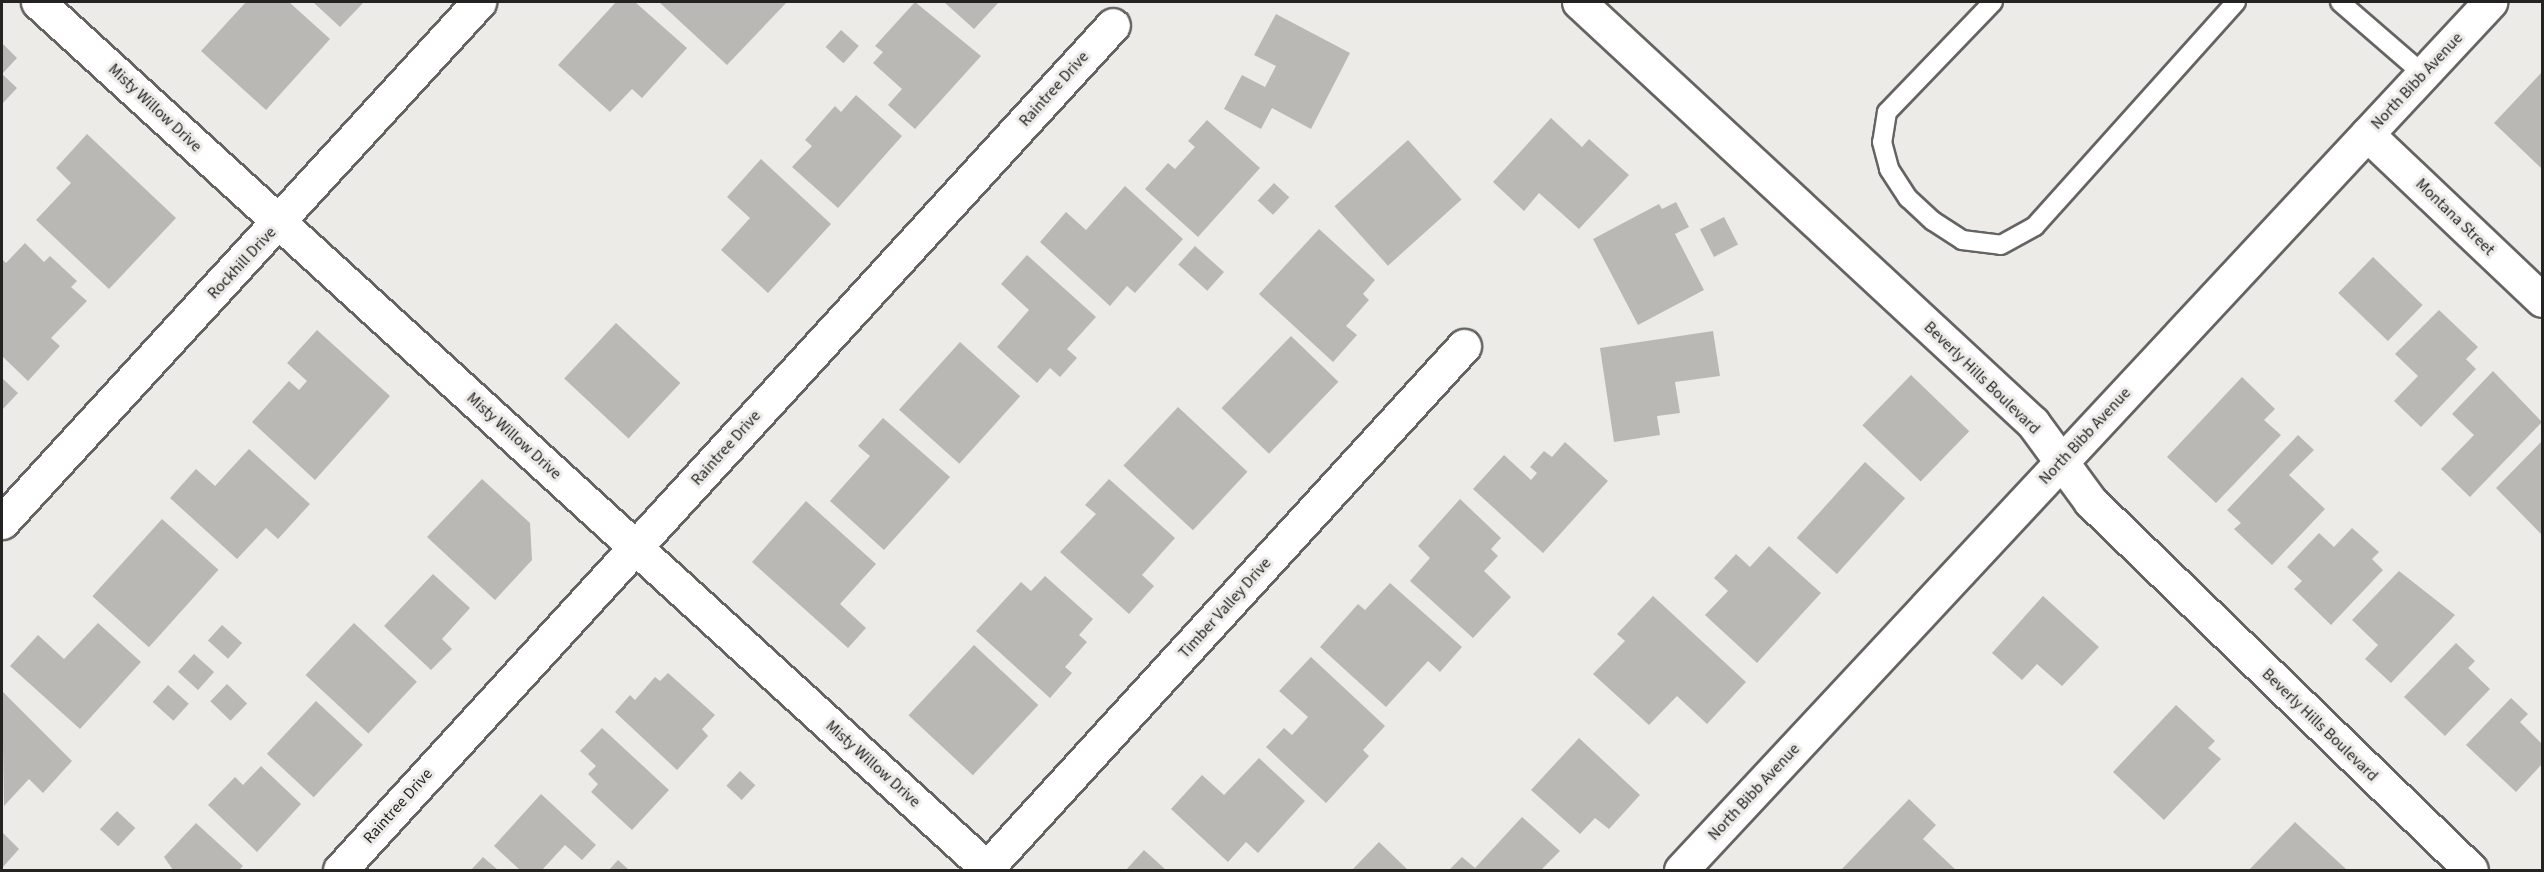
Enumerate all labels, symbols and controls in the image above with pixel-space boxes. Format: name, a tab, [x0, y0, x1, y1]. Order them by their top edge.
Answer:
street label: North Bibb Avenue	[2367, 29, 2467, 133]
street label: Raintree Drive	[1015, 48, 1093, 130]
street label: Misty Willow Drive	[104, 60, 206, 156]
street label: Montana Street	[2412, 175, 2498, 259]
street label: Rockhill Drive	[204, 223, 280, 303]
street label: Beverly Hills Boulevard	[1920, 318, 2044, 438]
street label: North Bibb Avenue	[2035, 384, 2135, 488]
street label: Misty Willow Drive	[463, 388, 565, 484]
street label: Raintree Drive	[687, 407, 765, 489]
street label: Timber Valley Drive	[1175, 554, 1275, 662]
street label: Beverly Hills Boulevard	[2258, 665, 2382, 785]
street label: Misty Willow Drive	[822, 716, 924, 812]
street label: North Bibb Avenue	[1704, 740, 1804, 844]
street label: Raintree Drive	[359, 765, 437, 847]

